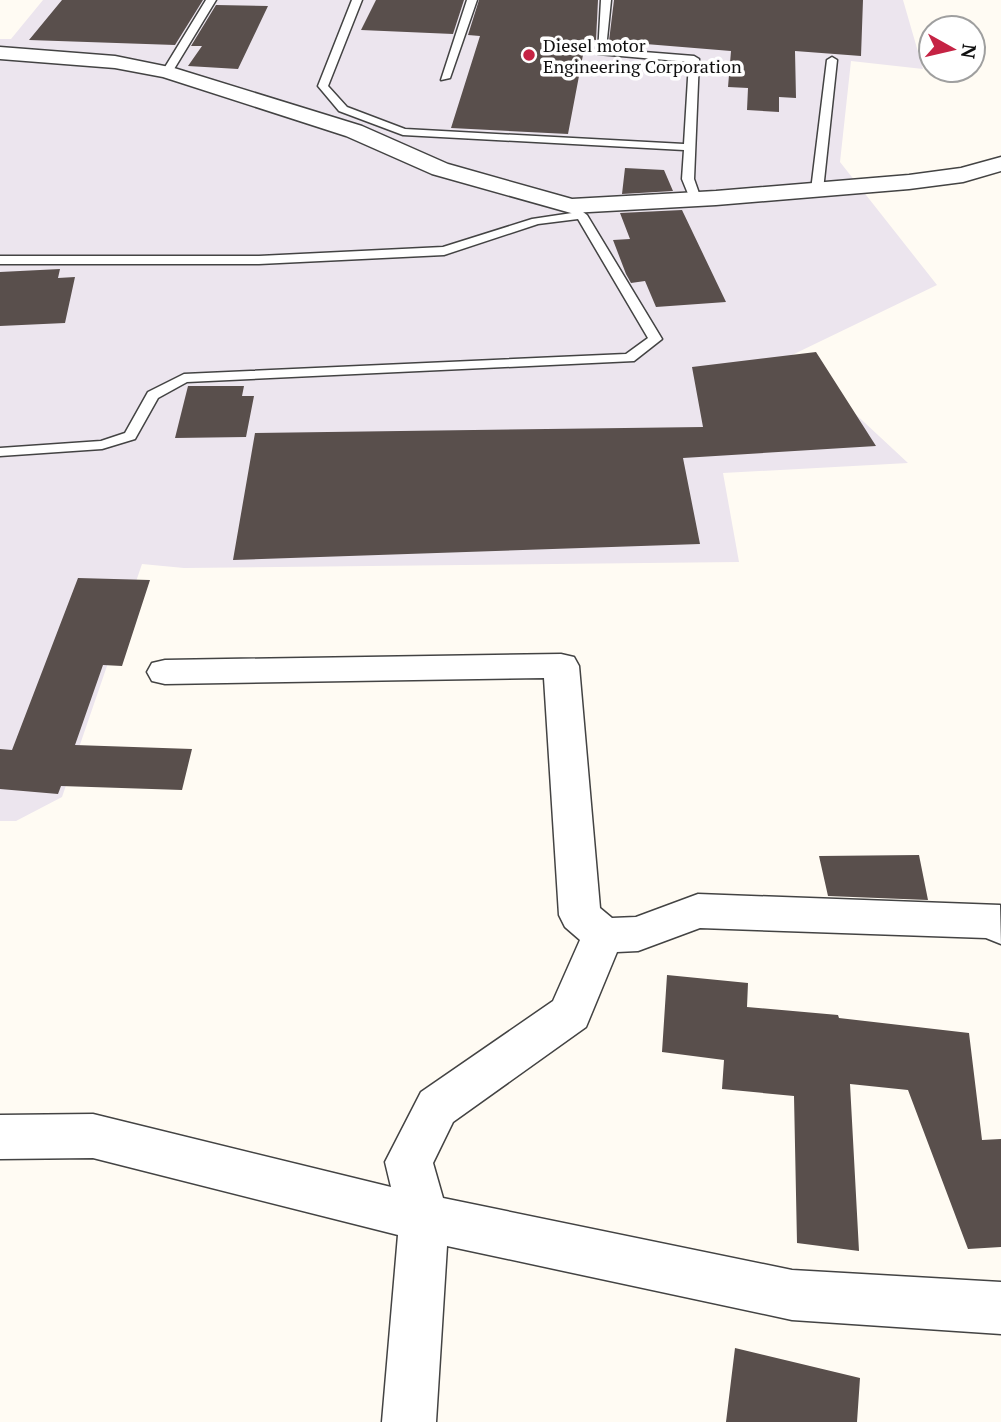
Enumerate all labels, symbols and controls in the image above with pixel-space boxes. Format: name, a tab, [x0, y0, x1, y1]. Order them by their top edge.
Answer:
north arrow	[917, 14, 987, 84]
place label: Diesel motor Engineering Corporation	[543, 33, 742, 78]
text: N	[956, 43, 983, 61]
marker: Diesel motor Engineering Corporation	[521, 47, 537, 63]

